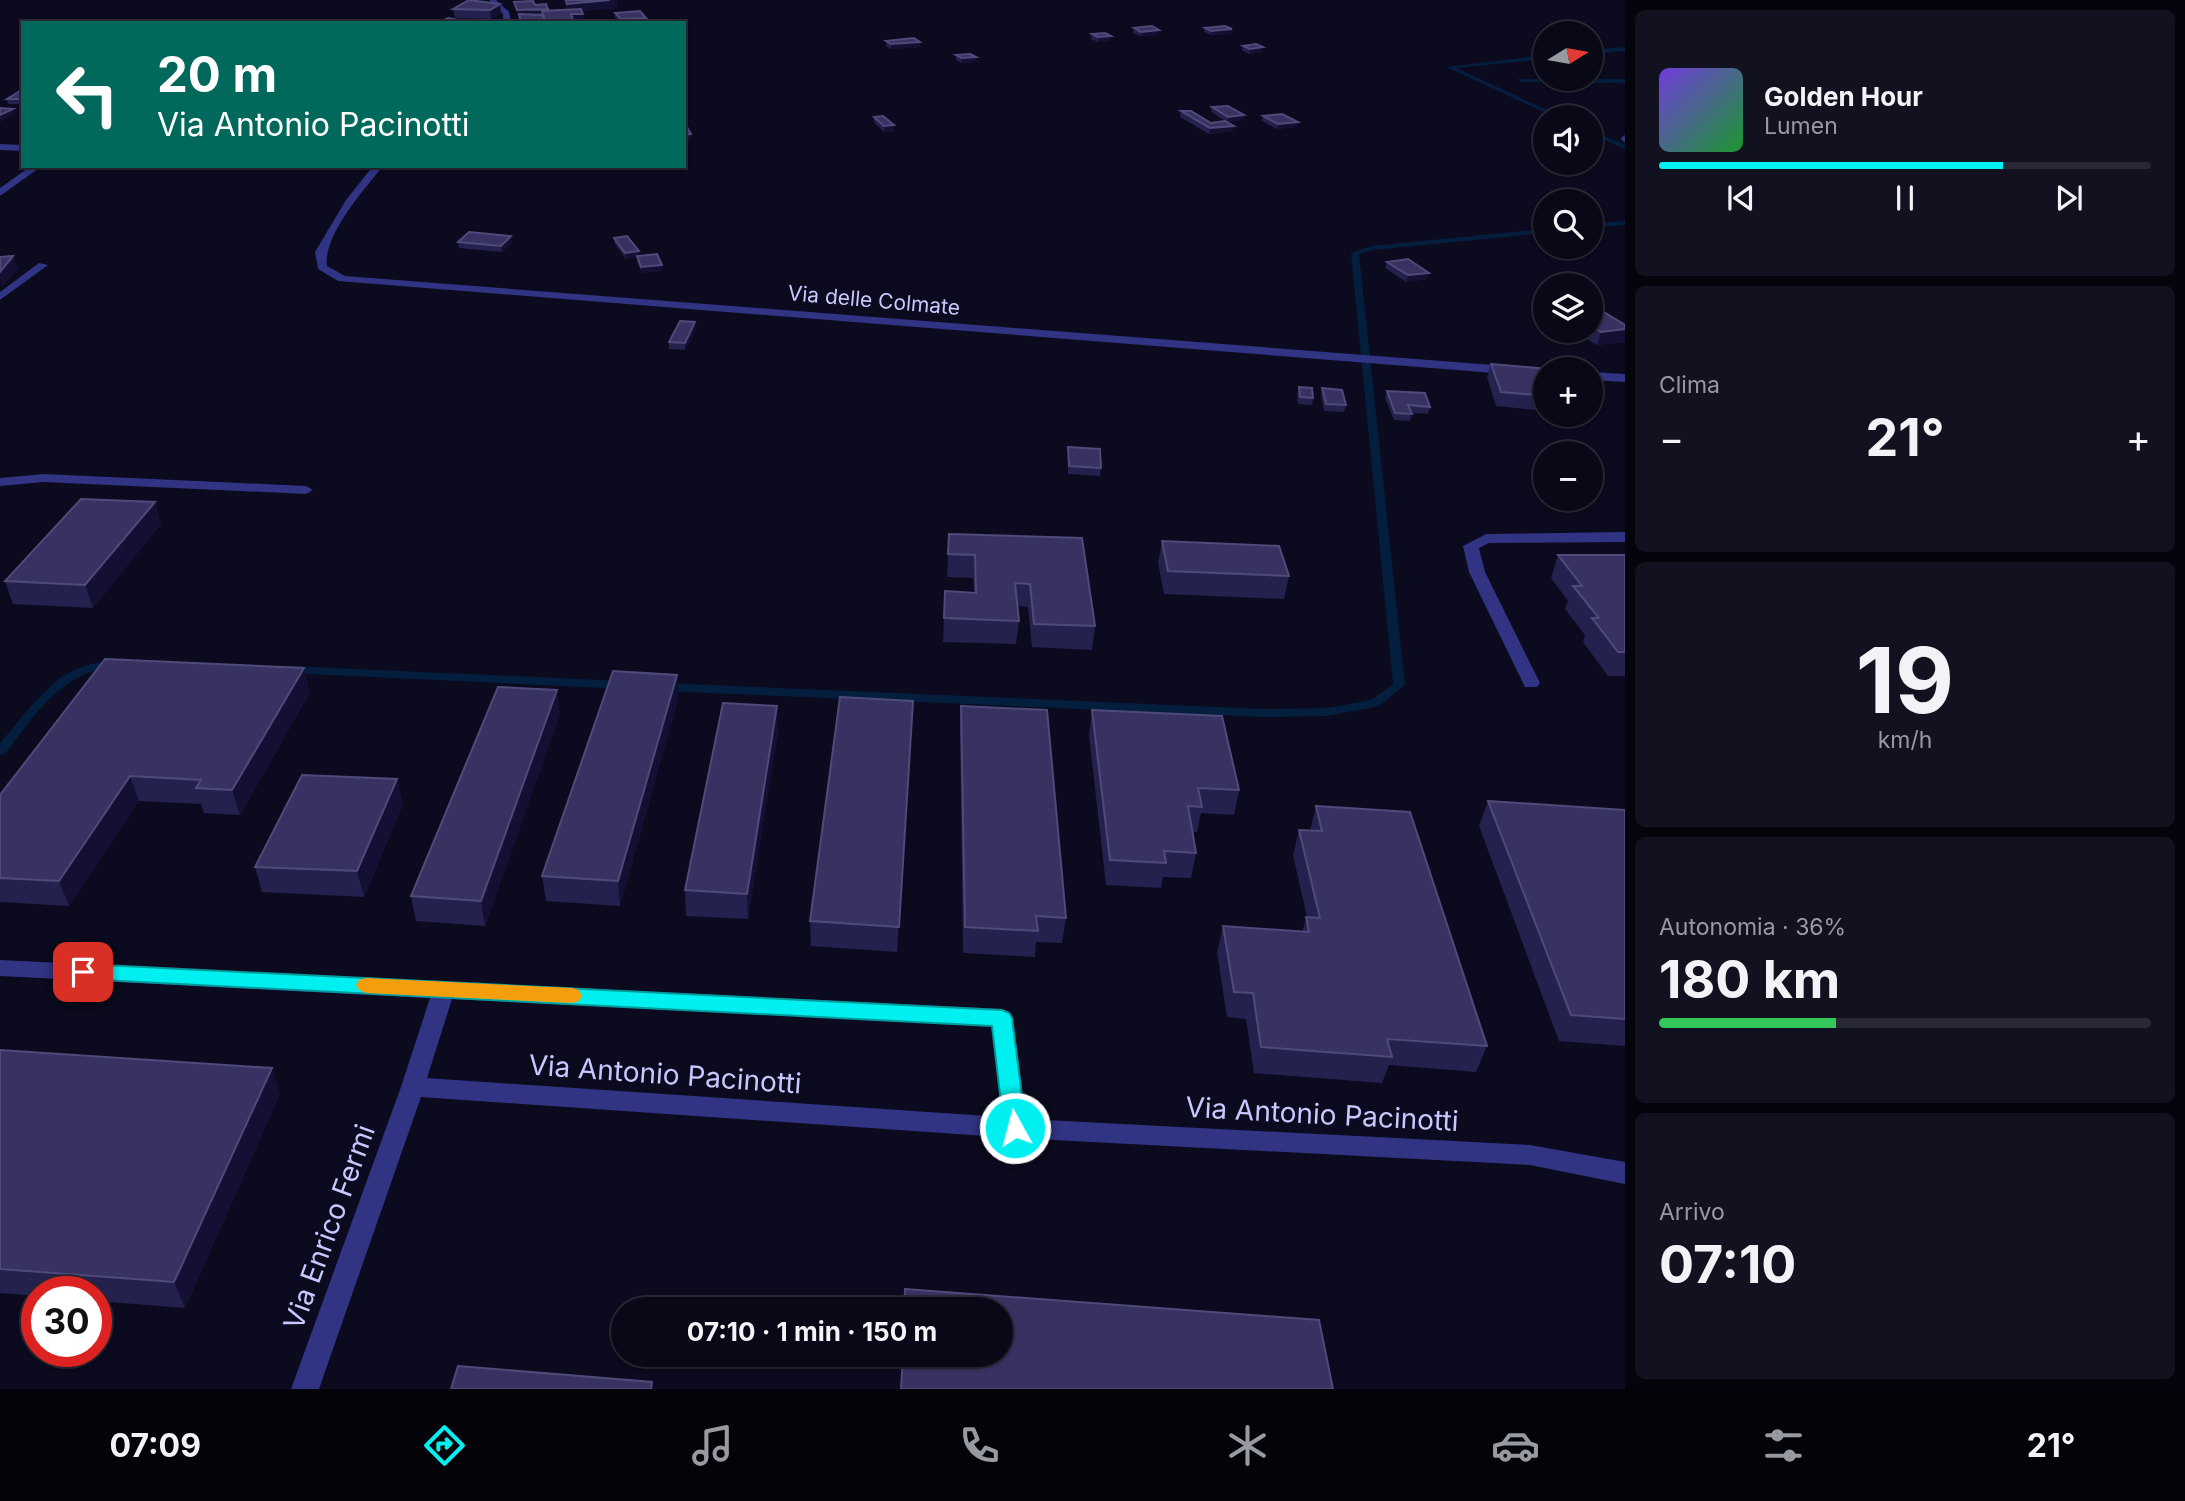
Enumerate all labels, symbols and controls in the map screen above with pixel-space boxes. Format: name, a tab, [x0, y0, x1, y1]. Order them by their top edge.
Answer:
north arrow	[1533, 21, 1603, 91]
map controls	[1533, 21, 1603, 511]
text: 20 m	[157, 45, 277, 104]
icon: left	[42, 49, 133, 140]
text: Golden Hour	[1764, 81, 1923, 112]
text: Via Antonio Pacinotti	[157, 105, 469, 144]
button: sound	[1533, 105, 1603, 175]
text: Lumen	[1764, 112, 1838, 140]
icon: previous	[1722, 179, 1760, 217]
icon: pause	[1886, 179, 1924, 217]
icon: next	[2050, 179, 2088, 217]
button: search	[1533, 189, 1603, 259]
button: layers	[1533, 273, 1603, 343]
street label: Via delle Colmate	[787, 280, 961, 320]
button: +	[1533, 357, 1603, 427]
text: Clima	[1659, 371, 1720, 399]
text: 21°	[1865, 406, 1945, 469]
text: −	[1659, 415, 1684, 461]
text: +	[2126, 415, 2151, 461]
button: −	[1533, 441, 1603, 511]
text: 19	[1856, 625, 1954, 735]
text: km/h	[1878, 726, 1932, 754]
text: Autonomia · 36%	[1659, 913, 1846, 941]
pin	[53, 942, 113, 1002]
text: 180 km	[1659, 948, 1840, 1011]
icon: arrive	[64, 953, 102, 991]
street label: Via Antonio Pacinotti	[527, 1048, 803, 1100]
street label: Via Antonio Pacinotti	[1185, 1090, 1459, 1138]
position arrow	[978, 1091, 1052, 1165]
street label: Via Enrico Fermi	[276, 1120, 382, 1334]
text: Arrivo	[1659, 1198, 1725, 1226]
text: 07:10	[1659, 1233, 1796, 1296]
speed limit sign: 30	[21, 1276, 112, 1367]
text: 07:10 · 1 min · 150 m	[687, 1316, 937, 1347]
icon: directions	[420, 1421, 469, 1470]
icon: music	[688, 1421, 737, 1470]
icon: phone	[955, 1421, 1004, 1470]
icon: climate	[1223, 1421, 1272, 1470]
icon: car	[1491, 1421, 1540, 1470]
icon: filters	[1759, 1421, 1808, 1470]
text: 07:09	[109, 1426, 201, 1465]
text: 21°	[2027, 1426, 2076, 1465]

